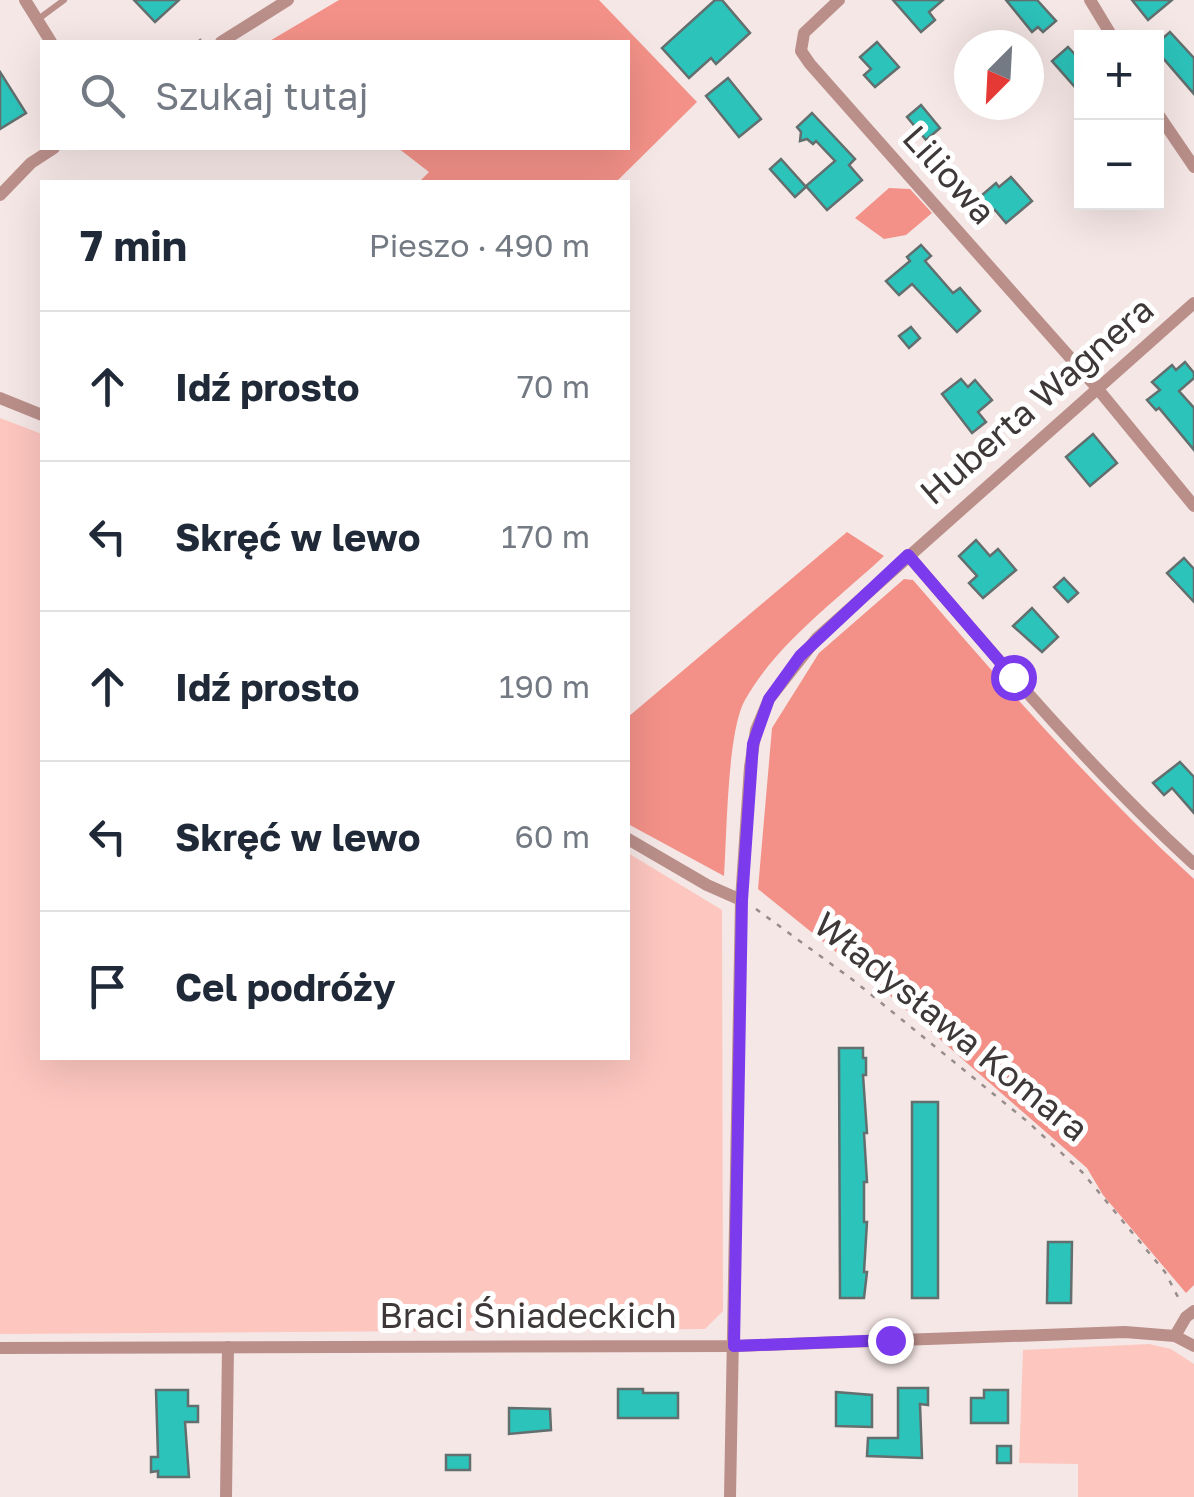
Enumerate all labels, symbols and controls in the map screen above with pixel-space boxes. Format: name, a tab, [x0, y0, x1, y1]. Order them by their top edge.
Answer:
north arrow	[954, 30, 1044, 120]
map controls	[1074, 30, 1164, 210]
button: +	[1074, 30, 1164, 120]
search box	[40, 40, 630, 150]
icon: search	[75, 68, 130, 123]
text: Szukaj tutaj	[155, 73, 369, 118]
street label: Liliowa	[895, 116, 1005, 232]
button: −	[1074, 120, 1164, 210]
text: 7 min	[80, 220, 187, 270]
text: Pieszo · 490 m	[369, 226, 590, 264]
street label: Huberta Wagnera	[911, 288, 1161, 513]
icon: ahead	[80, 359, 135, 414]
text: Idź prosto	[175, 364, 360, 409]
text: 70 m	[517, 367, 590, 405]
icon: left	[80, 509, 135, 564]
text: Skręć w lewo	[175, 514, 420, 559]
text: 170 m	[501, 517, 590, 555]
route start	[991, 655, 1037, 701]
icon: ahead	[80, 659, 135, 714]
text: Idź prosto	[175, 664, 360, 709]
text: 190 m	[499, 667, 590, 705]
icon: left	[80, 809, 135, 864]
text: Skręć w lewo	[175, 814, 420, 859]
text: 60 m	[514, 817, 590, 855]
street label: Władysława Komara	[806, 903, 1097, 1150]
icon: arrive	[80, 959, 135, 1014]
text: Cel podróży	[175, 964, 396, 1009]
street label: Braci Śniadeckich	[379, 1294, 677, 1336]
route end	[868, 1318, 914, 1364]

